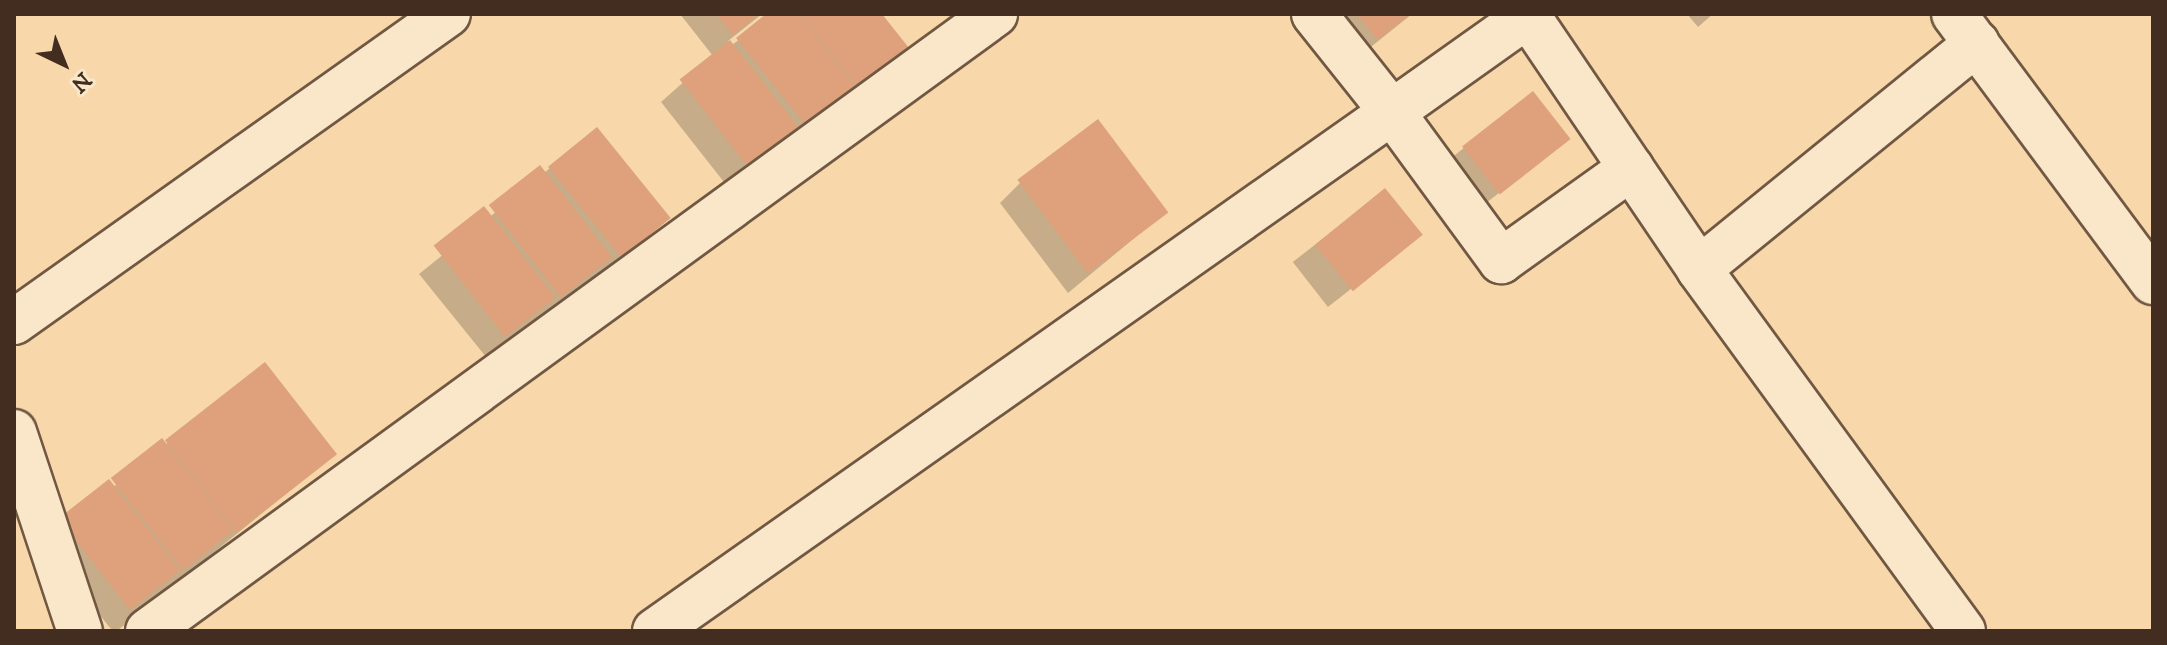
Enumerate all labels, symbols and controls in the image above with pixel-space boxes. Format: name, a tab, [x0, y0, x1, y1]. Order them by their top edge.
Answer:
north arrow	[24, 24, 104, 104]
text: N	[65, 66, 97, 98]

